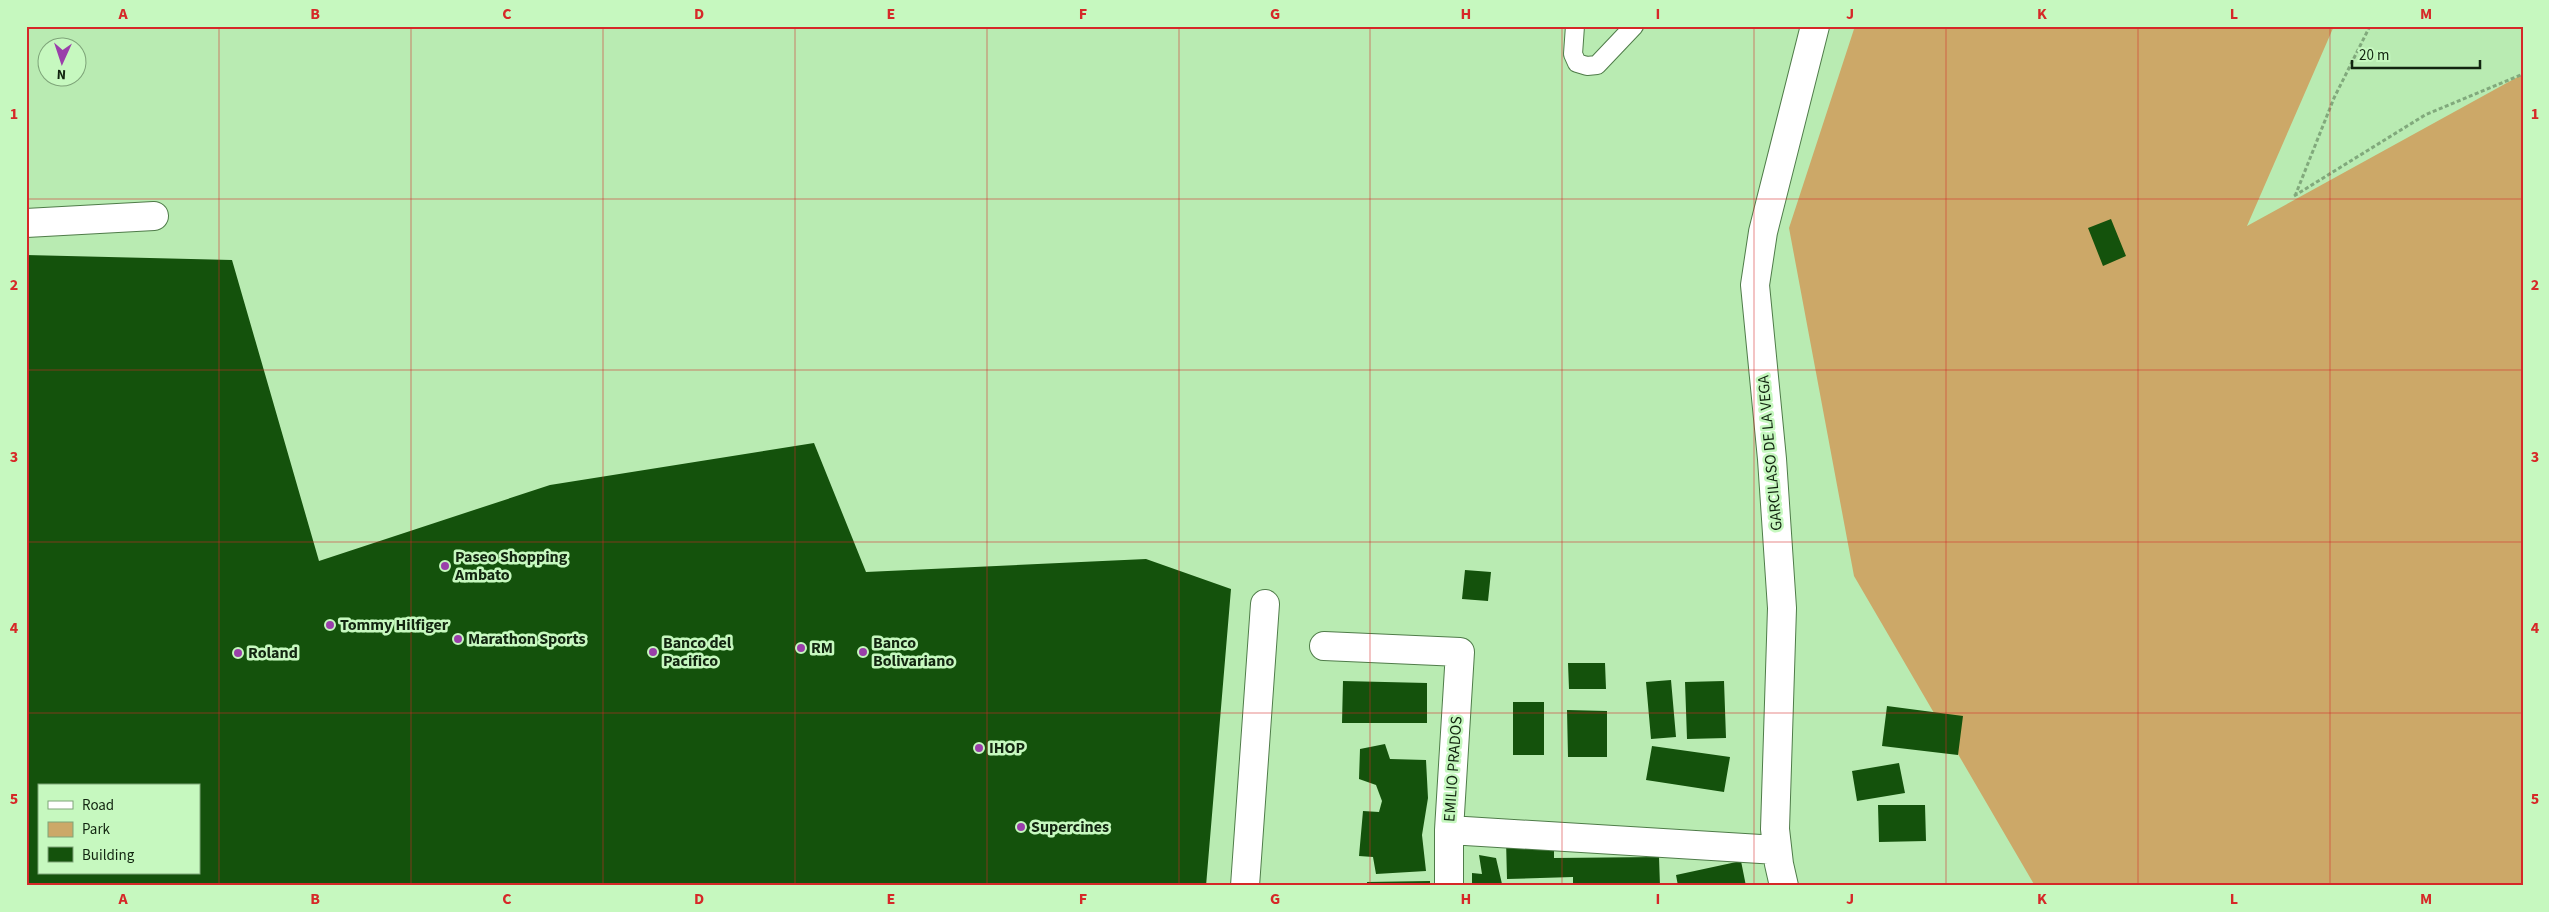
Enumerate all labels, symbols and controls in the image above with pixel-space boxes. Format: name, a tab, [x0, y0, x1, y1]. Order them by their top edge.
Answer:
text: A	[117, 3, 128, 25]
text: B	[310, 3, 320, 25]
text: C	[502, 3, 512, 25]
text: D	[694, 3, 704, 25]
text: E	[887, 3, 895, 25]
text: F	[1079, 3, 1087, 25]
text: G	[1270, 3, 1280, 25]
text: H	[1461, 3, 1471, 25]
text: I	[1656, 3, 1660, 25]
text: J	[1846, 3, 1854, 25]
text: K	[2037, 3, 2047, 25]
text: L	[2230, 3, 2238, 25]
text: M	[2420, 3, 2432, 25]
north arrow	[38, 38, 88, 88]
scale bar	[2352, 38, 2479, 70]
text: 20 m	[2359, 45, 2389, 66]
text: N	[56, 64, 67, 84]
text: 1	[10, 103, 18, 125]
text: 1	[2531, 103, 2539, 125]
text: 2	[10, 274, 18, 296]
text: 2	[2531, 274, 2539, 296]
street label: GARCILASO DE LA VEGA	[1752, 374, 1788, 532]
text: 3	[10, 446, 18, 468]
text: 3	[2531, 446, 2539, 468]
place label: Paseo Shopping Ambato	[454, 546, 568, 586]
marker: Paseo Shopping Ambato	[439, 560, 451, 572]
place label: Tommy Hilfiger	[340, 614, 449, 636]
text: 4	[10, 617, 19, 639]
text: 4	[2531, 617, 2540, 639]
marker: Tommy Hilfiger	[324, 619, 336, 631]
place label: Marathon Sports	[468, 628, 586, 650]
place label: Banco del Pacifico	[663, 632, 732, 672]
place label: Banco Bolivariano	[873, 632, 954, 672]
marker: Marathon Sports	[452, 633, 464, 645]
place label: RM	[811, 637, 833, 659]
place label: Roland	[248, 642, 298, 664]
marker: RM	[795, 642, 807, 654]
marker: Banco del Pacifico	[647, 646, 659, 658]
marker: Banco Bolivariano	[857, 646, 869, 658]
marker: Roland	[232, 647, 244, 659]
street label: EMILIO PRADOS	[1438, 715, 1468, 823]
place label: IHOP	[989, 737, 1025, 759]
marker: IHOP	[973, 742, 985, 754]
legend	[38, 784, 200, 874]
text: 5	[10, 788, 18, 810]
text: 5	[2531, 788, 2539, 810]
text: Road	[82, 795, 114, 816]
place label: Supercines	[1031, 816, 1109, 838]
text: Park	[82, 819, 111, 840]
marker: Supercines	[1015, 821, 1027, 833]
text: Building	[82, 845, 135, 866]
text: A	[117, 888, 128, 910]
text: B	[310, 888, 320, 910]
text: C	[502, 888, 512, 910]
text: D	[694, 888, 704, 910]
text: E	[887, 888, 895, 910]
text: F	[1079, 888, 1087, 910]
text: G	[1270, 888, 1280, 910]
text: H	[1461, 888, 1471, 910]
text: I	[1656, 888, 1660, 910]
text: J	[1846, 888, 1854, 910]
text: K	[2037, 888, 2047, 910]
text: L	[2230, 888, 2238, 910]
text: M	[2420, 888, 2432, 910]

